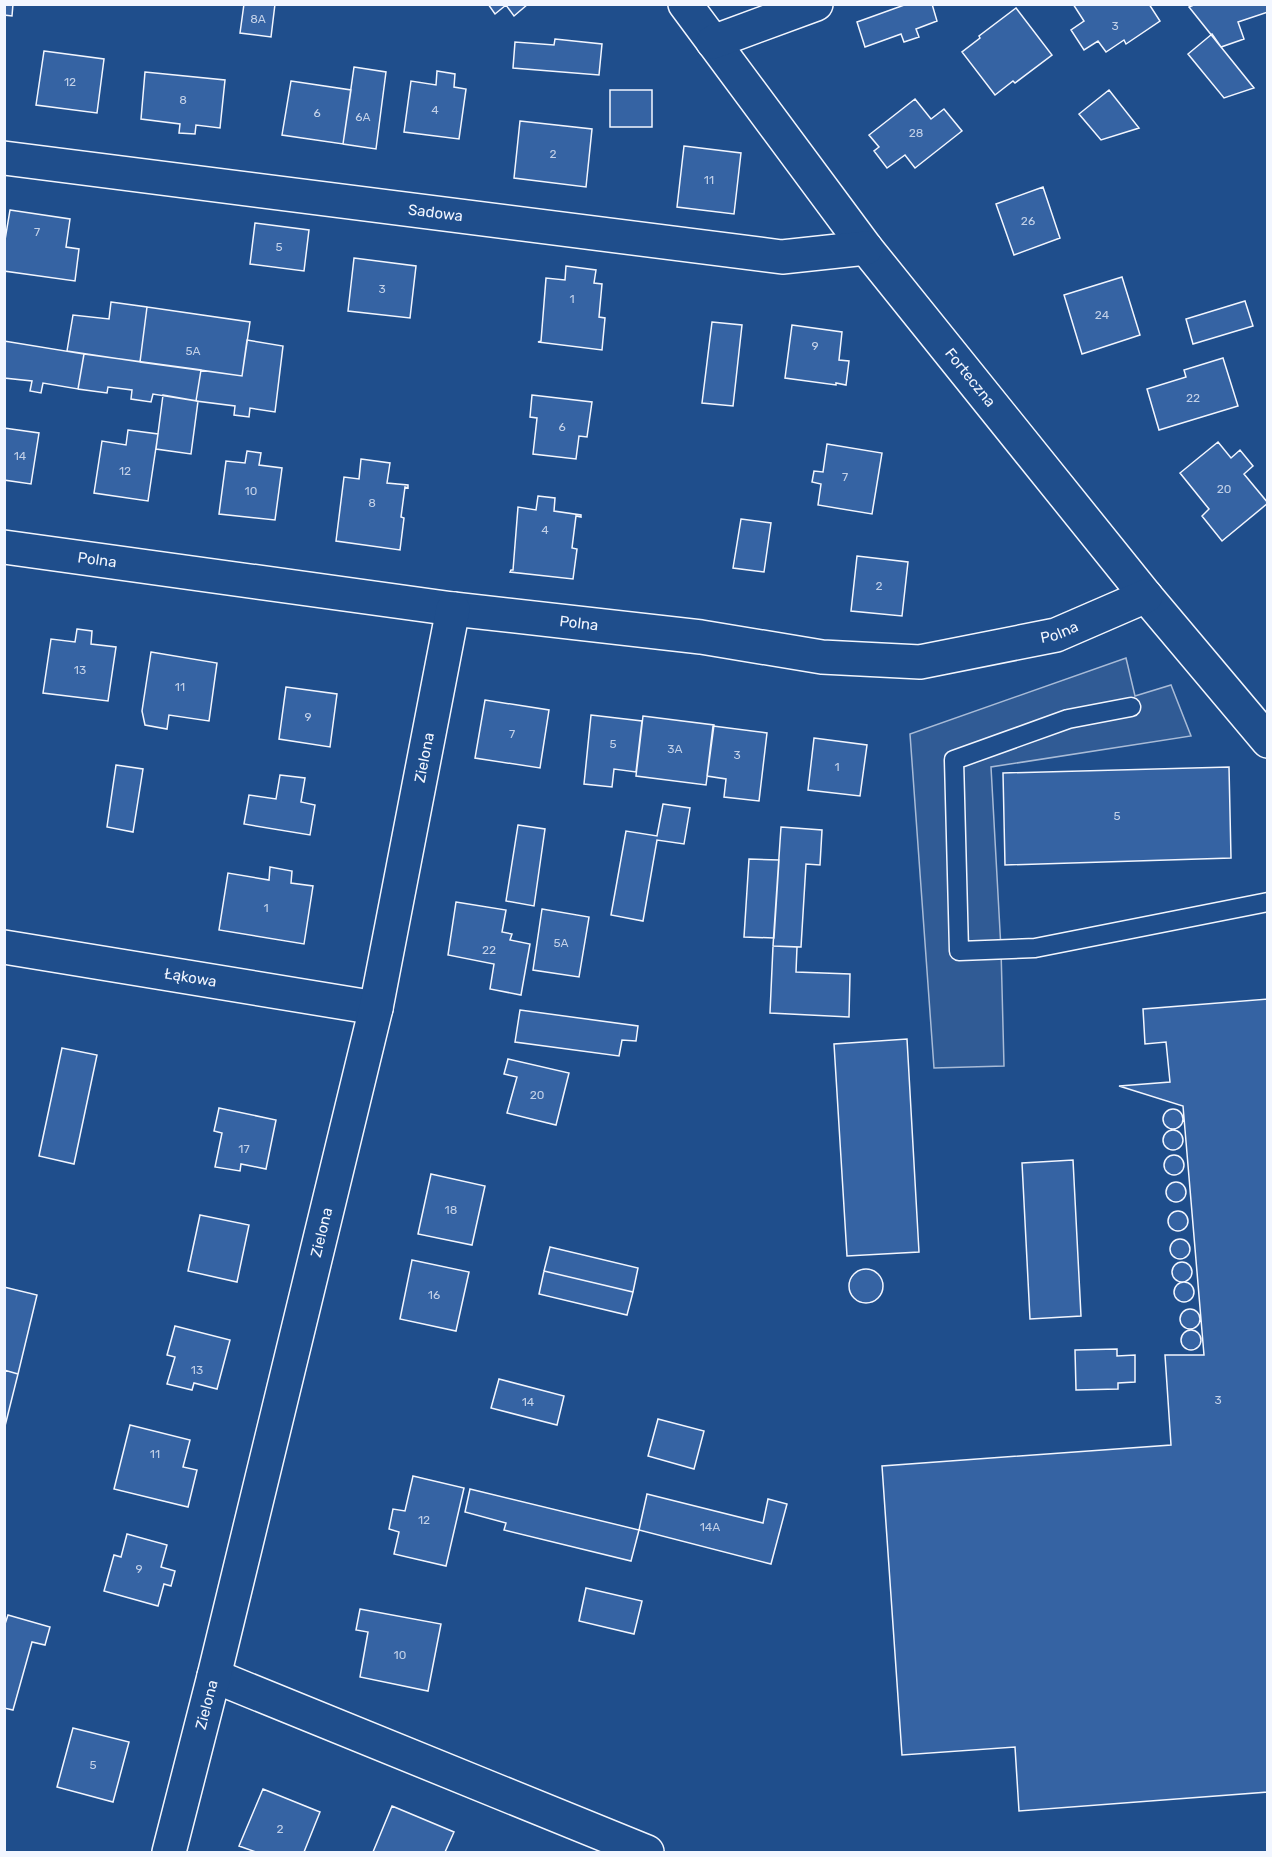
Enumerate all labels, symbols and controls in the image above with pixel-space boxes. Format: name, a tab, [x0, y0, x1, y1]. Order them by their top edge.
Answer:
house number: 8A	[250, 12, 266, 26]
house number: 3	[1111, 19, 1119, 33]
house number: 12	[64, 75, 76, 89]
house number: 8	[179, 93, 187, 107]
house number: 4	[431, 103, 439, 117]
house number: 6	[313, 106, 321, 120]
house number: 6A	[355, 110, 371, 124]
house number: 28	[909, 126, 923, 140]
house number: 2	[549, 147, 557, 161]
house number: 11	[704, 173, 714, 187]
street label: Sadowa	[407, 201, 464, 225]
house number: 26	[1021, 214, 1035, 228]
house number: 7	[34, 225, 40, 239]
house number: 5	[275, 240, 283, 254]
house number: 3	[378, 282, 386, 296]
house number: 1	[569, 292, 575, 306]
house number: 24	[1095, 308, 1110, 322]
house number: 9	[811, 339, 819, 353]
house number: 5A	[185, 344, 201, 358]
street label: Forteczna	[941, 344, 999, 411]
house number: 22	[1186, 391, 1200, 405]
house number: 6	[558, 420, 566, 434]
house number: 14	[14, 449, 27, 463]
house number: 12	[119, 464, 131, 478]
house number: 7	[842, 470, 848, 484]
house number: 20	[1217, 482, 1231, 496]
house number: 10	[245, 484, 257, 498]
house number: 8	[368, 496, 376, 510]
house number: 4	[541, 523, 549, 537]
street label: Polna	[76, 548, 118, 571]
house number: 2	[875, 579, 883, 593]
street label: Polna	[558, 612, 599, 634]
street label: Polna	[1039, 617, 1081, 647]
house number: 13	[74, 663, 86, 677]
house number: 11	[175, 680, 185, 694]
house number: 9	[304, 710, 312, 724]
house number: 7	[509, 727, 515, 741]
street label: Zielona	[411, 731, 438, 784]
house number: 5	[609, 737, 617, 751]
house number: 3A	[667, 742, 683, 756]
house number: 3	[733, 748, 741, 762]
house number: 1	[834, 760, 840, 774]
house number: 5	[1113, 809, 1121, 823]
house number: 1	[263, 901, 269, 915]
house number: 5A	[553, 936, 569, 950]
house number: 22	[482, 943, 496, 957]
street label: Łąkowa	[163, 964, 218, 991]
house number: 20	[530, 1088, 544, 1102]
house number: 17	[238, 1142, 250, 1156]
house number: 18	[445, 1203, 457, 1217]
street label: Zielona	[307, 1206, 336, 1259]
house number: 16	[428, 1288, 440, 1302]
house number: 13	[191, 1363, 203, 1377]
house number: 3	[1214, 1393, 1222, 1407]
house number: 14	[522, 1395, 535, 1409]
house number: 11	[150, 1447, 160, 1461]
house number: 12	[418, 1513, 430, 1527]
house number: 14A	[700, 1520, 720, 1534]
house number: 9	[135, 1562, 143, 1576]
house number: 10	[394, 1648, 406, 1662]
street label: Zielona	[192, 1678, 222, 1732]
house number: 5	[89, 1758, 97, 1772]
house number: 2	[276, 1822, 284, 1836]

